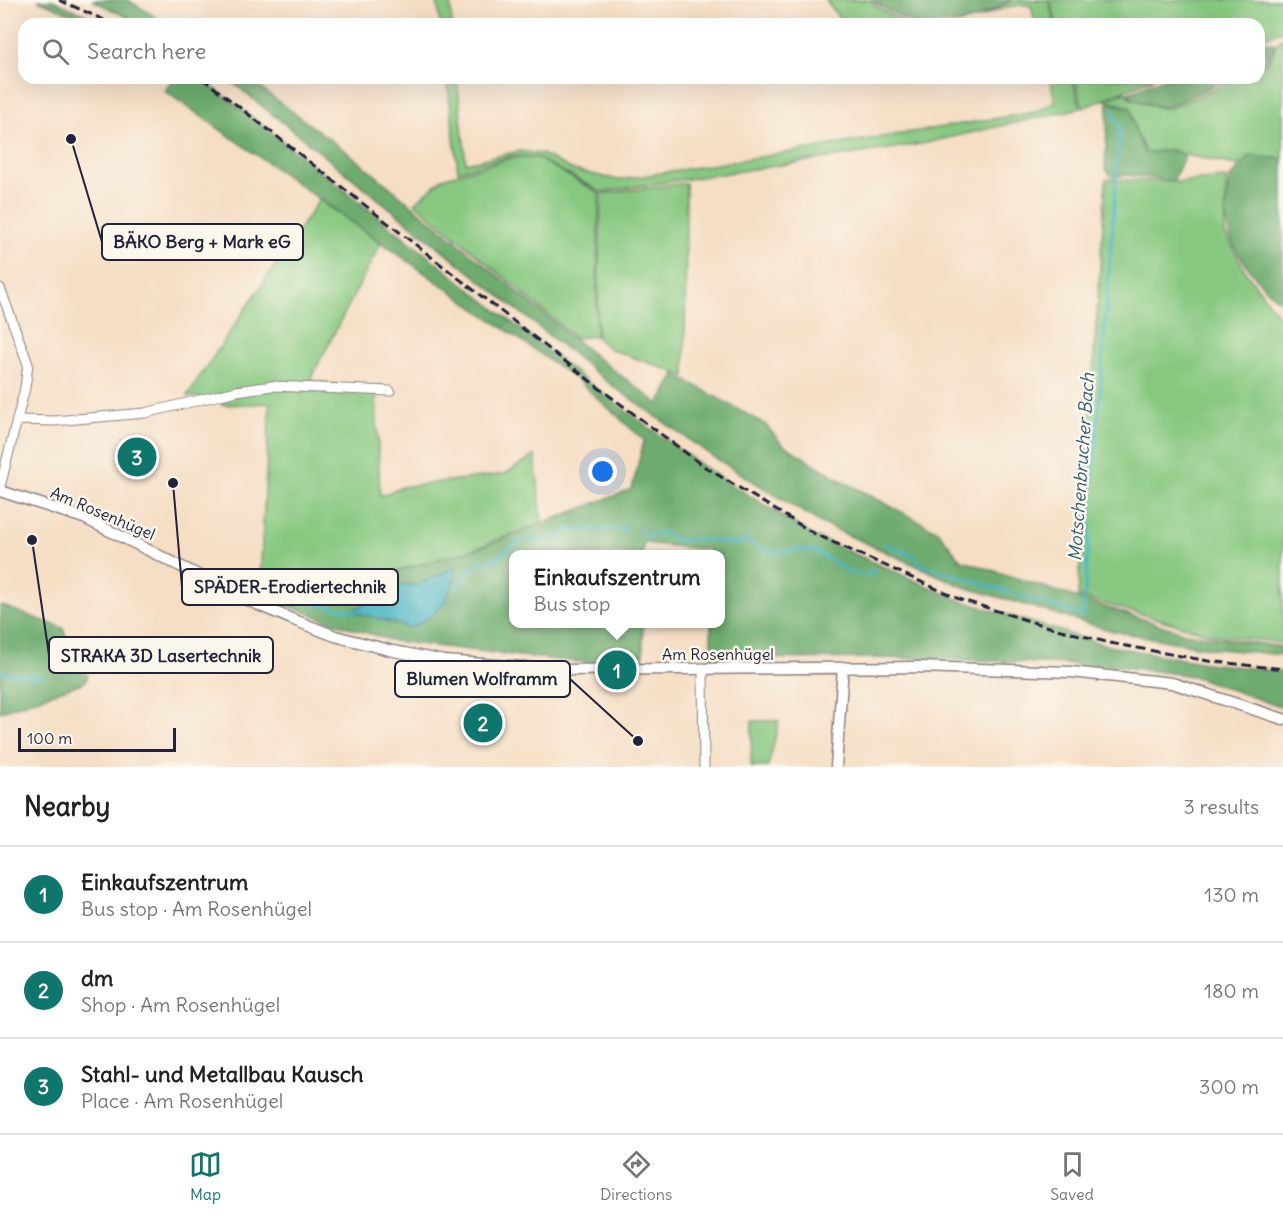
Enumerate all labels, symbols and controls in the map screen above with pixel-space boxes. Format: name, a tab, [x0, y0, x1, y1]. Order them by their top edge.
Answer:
search box	[18, 18, 1265, 84]
icon: search	[39, 35, 72, 68]
text: Search here	[87, 37, 206, 65]
callout: BÄKO Berg + Mark eG	[102, 224, 303, 260]
text: BÄKO Berg + Mark eG	[113, 230, 291, 253]
water label: Motschenbrucher Bach	[1063, 372, 1099, 562]
pin: 3	[118, 434, 156, 480]
your location	[588, 457, 617, 486]
street label: Am Rosenhügel	[48, 482, 158, 544]
popup	[509, 550, 725, 628]
text: Einkaufszentrum	[533, 563, 701, 591]
callout: SPÄDER-Erodiertechnik	[182, 569, 398, 605]
text: SPÄDER-Erodiertechnik	[194, 575, 386, 598]
text: Bus stop	[533, 591, 611, 616]
callout: STRAKA 3D Lasertechnik	[49, 637, 273, 673]
text: STRAKA 3D Lasertechnik	[61, 644, 261, 667]
street label: Am Rosenhügel	[662, 644, 774, 664]
pin: 1	[598, 648, 636, 692]
callout: Blumen Wolframm	[395, 661, 570, 697]
text: Blumen Wolframm	[406, 667, 558, 690]
pin: 2	[464, 700, 502, 746]
scale bar	[18, 725, 176, 752]
text: 100 m	[27, 728, 72, 748]
text: Nearby	[24, 790, 110, 823]
text: 3 results	[1183, 794, 1259, 819]
text: Einkaufszentrum	[81, 868, 248, 896]
text: 1	[40, 882, 47, 907]
text: 130 m	[1204, 882, 1259, 907]
text: Bus stop · Am Rosenhügel	[81, 896, 312, 921]
text: dm	[81, 964, 113, 992]
text: 2	[38, 978, 49, 1003]
text: 180 m	[1204, 978, 1259, 1003]
text: Shop · Am Rosenhügel	[81, 992, 280, 1017]
text: Stahl- und Metallbau Kausch	[81, 1060, 364, 1088]
text: 3	[38, 1074, 49, 1099]
text: 300 m	[1199, 1074, 1259, 1099]
text: Place · Am Rosenhügel	[81, 1088, 283, 1113]
tab: Map	[189, 1148, 222, 1204]
tab: Directions	[600, 1148, 672, 1204]
tab: Saved	[1050, 1148, 1094, 1204]

